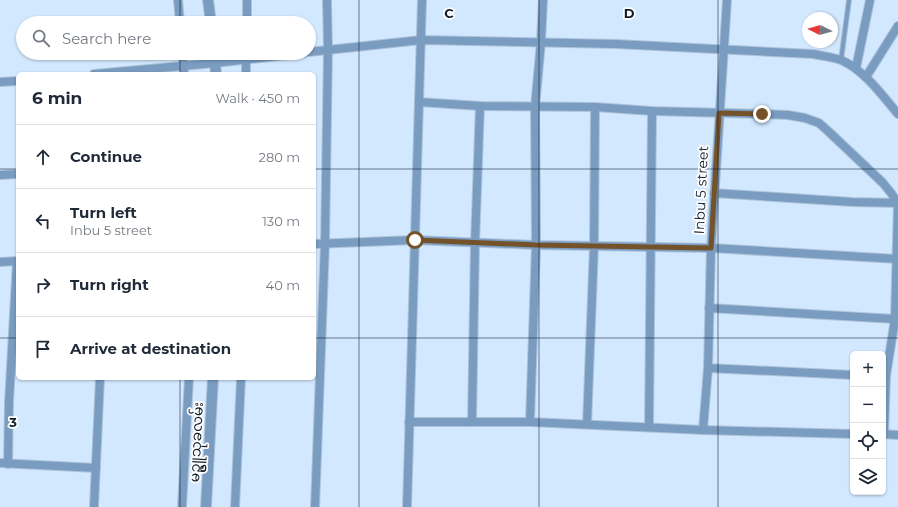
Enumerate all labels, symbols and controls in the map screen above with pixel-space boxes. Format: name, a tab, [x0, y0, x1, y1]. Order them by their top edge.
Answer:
text: C	[444, 5, 454, 21]
text: D	[624, 5, 635, 21]
north arrow	[802, 12, 838, 48]
search box	[16, 16, 316, 60]
icon: search	[30, 27, 52, 49]
text: Search here	[62, 29, 151, 48]
text: 6 min	[32, 88, 82, 108]
text: Walk · 450 m	[216, 90, 300, 106]
route end	[753, 105, 771, 123]
street label: Inbu 5 street	[690, 145, 712, 235]
icon: ahead	[32, 146, 54, 168]
text: Continue	[70, 147, 142, 166]
text: 280 m	[259, 149, 300, 165]
text: Turn left	[70, 203, 137, 222]
icon: left	[32, 210, 54, 232]
text: 130 m	[262, 213, 300, 229]
text: Inbu 5 street	[70, 222, 152, 238]
route start	[406, 231, 424, 249]
icon: right	[32, 274, 54, 296]
text: Turn right	[70, 275, 149, 294]
text: 40 m	[266, 277, 300, 293]
icon: arrive	[32, 338, 54, 360]
text: Arrive at destination	[70, 339, 231, 358]
map controls	[850, 351, 886, 495]
button: +	[850, 351, 886, 387]
button: −	[850, 387, 886, 423]
street label: မဥ္ဇူသုခလမ်း	[184, 401, 210, 483]
text: 3	[8, 414, 17, 430]
button: locate	[850, 423, 886, 459]
button: layers	[850, 459, 886, 495]

